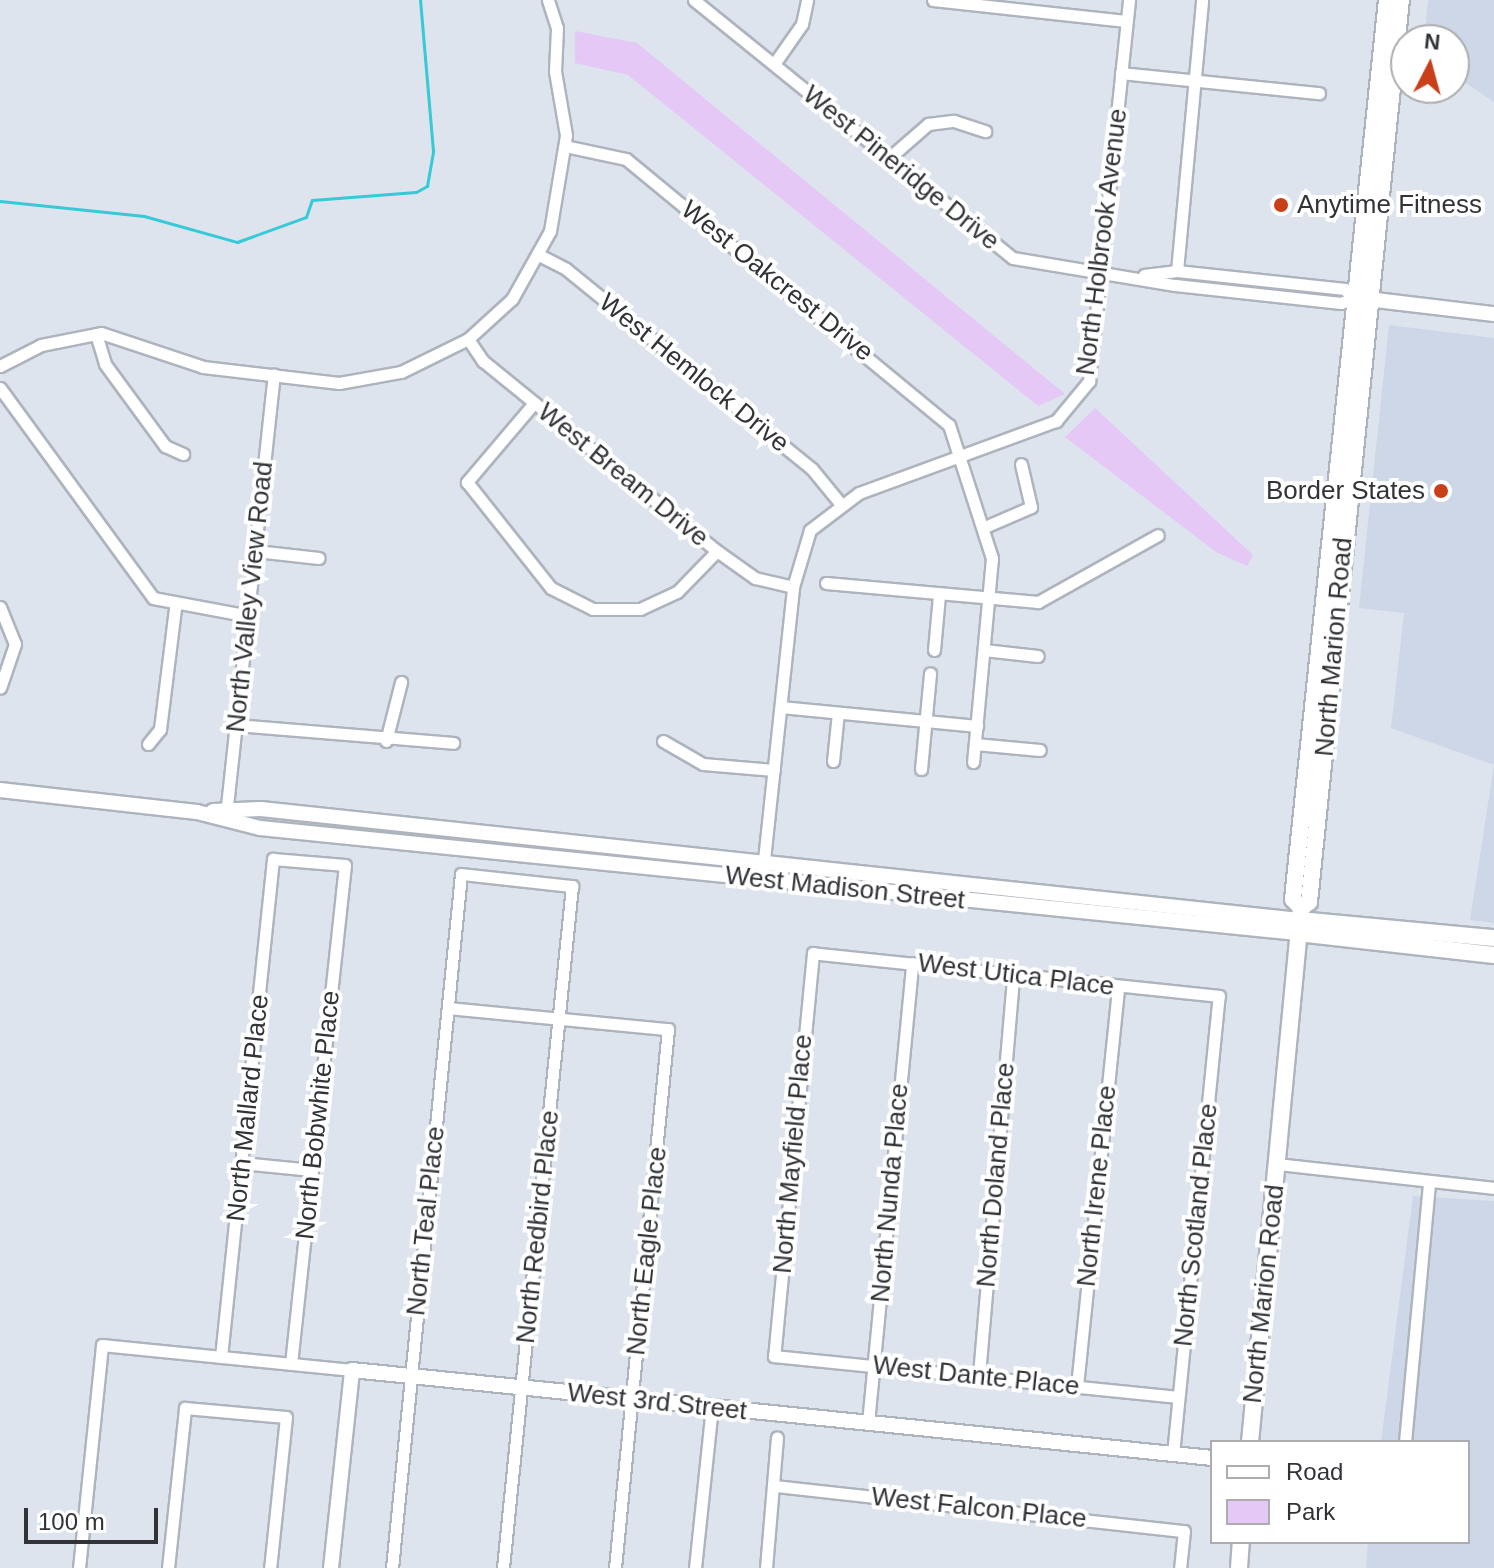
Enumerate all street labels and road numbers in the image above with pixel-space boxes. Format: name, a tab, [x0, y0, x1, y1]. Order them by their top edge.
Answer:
street label: West Pineridge Drive	[796, 79, 1006, 257]
street label: North Holbrook Avenue	[1070, 106, 1134, 378]
street label: West Oakcrest Drive	[675, 194, 879, 368]
street label: West Hemlock Drive	[593, 287, 795, 459]
street label: West Bream Drive	[531, 397, 715, 553]
street label: North Valley View Road	[220, 460, 280, 734]
street label: North Marion Road	[1309, 536, 1359, 758]
street label: West Madison Street	[724, 860, 966, 916]
street label: West Utica Place	[916, 947, 1116, 1003]
street label: North Bobwhite Place	[289, 989, 347, 1241]
street label: North Mallard Place	[221, 993, 275, 1223]
street label: North Mayfield Place	[767, 1033, 819, 1275]
street label: North Doland Place	[971, 1061, 1021, 1289]
street label: North Nunda Place	[865, 1082, 915, 1304]
street label: North Irene Place	[1071, 1084, 1123, 1288]
street label: North Scotland Place	[1168, 1102, 1224, 1348]
street label: North Redbird Place	[510, 1109, 566, 1345]
street label: North Teal Place	[401, 1125, 451, 1317]
street label: North Eagle Place	[621, 1145, 673, 1357]
street label: North Marion Road	[1237, 1183, 1291, 1405]
street label: West Dante Place	[871, 1350, 1081, 1402]
street label: West 3rd Street	[566, 1377, 748, 1427]
street label: West Falcon Place	[870, 1481, 1088, 1535]

